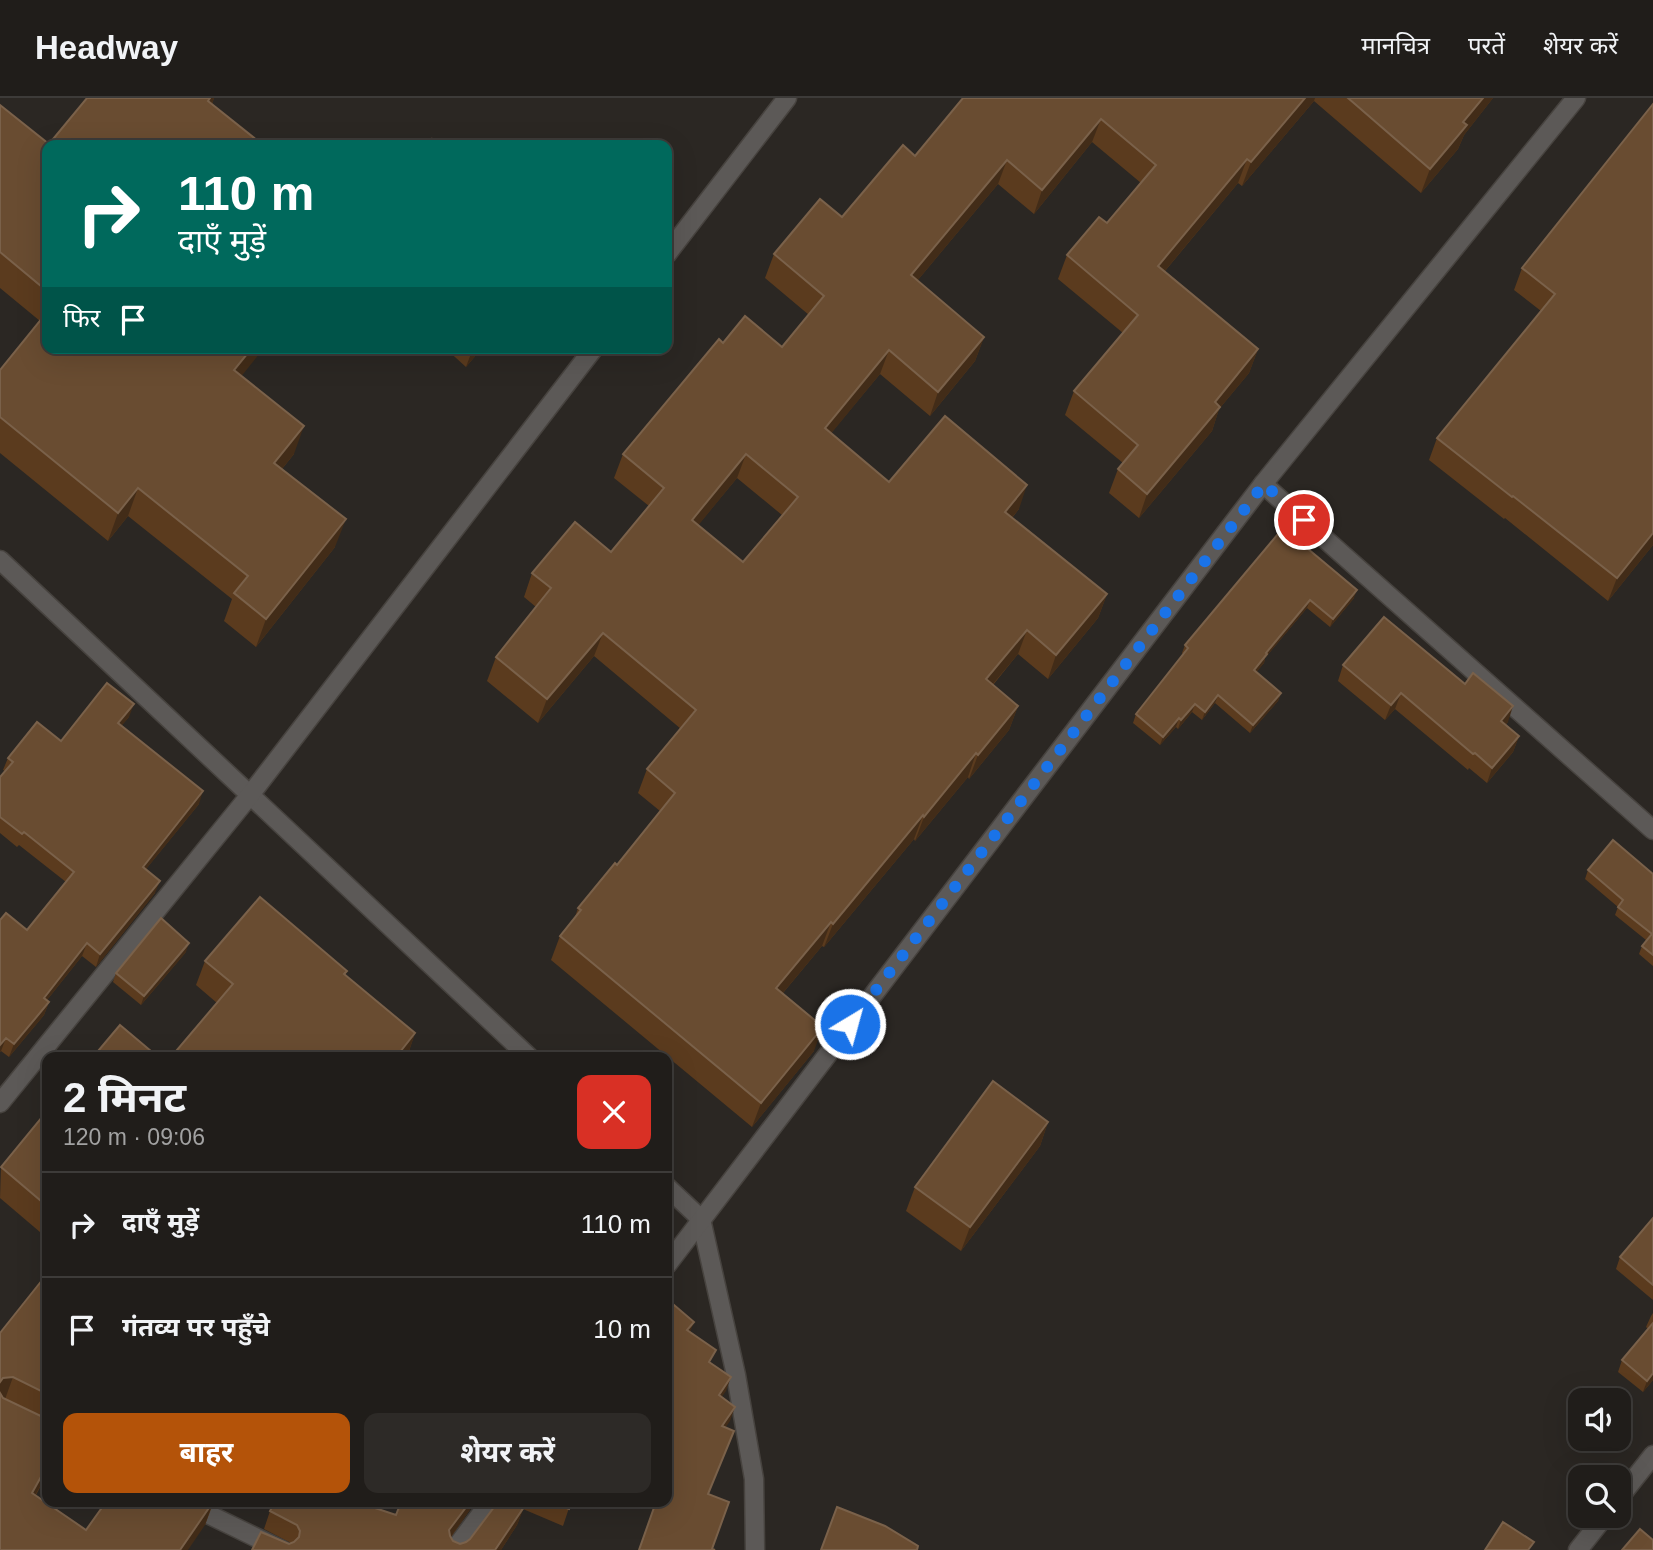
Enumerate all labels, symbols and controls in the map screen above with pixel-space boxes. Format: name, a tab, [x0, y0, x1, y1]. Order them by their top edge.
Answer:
text: Headway	[35, 29, 178, 66]
text: मानचित्र	[1361, 32, 1430, 59]
text: परतें	[1468, 32, 1505, 59]
text: शेयर करें	[1543, 32, 1618, 59]
text: 110 m	[178, 166, 314, 220]
icon: right	[63, 168, 154, 259]
text: दाएँ मुड़ें	[178, 223, 266, 259]
icon: arrive	[114, 301, 152, 339]
text: फिर	[63, 303, 100, 333]
pin	[1274, 490, 1334, 550]
icon: arrive	[1285, 501, 1323, 539]
position arrow	[813, 987, 887, 1061]
text: 2 मिनट	[63, 1074, 186, 1121]
button: close	[577, 1075, 651, 1149]
text: 120 m · 09:06	[63, 1124, 205, 1150]
icon: right	[63, 1206, 101, 1244]
text: दाएँ मुड़ें	[122, 1207, 199, 1237]
text: 110 m	[581, 1209, 651, 1239]
icon: arrive	[63, 1311, 101, 1349]
text: गंतव्य पर पहुँचे	[122, 1312, 270, 1342]
text: 10 m	[593, 1314, 651, 1344]
map controls	[1568, 1388, 1631, 1528]
button: sound	[1568, 1388, 1631, 1451]
button: बाहर	[63, 1413, 350, 1493]
button: शेयर करें	[364, 1413, 651, 1493]
button: search	[1568, 1465, 1631, 1528]

